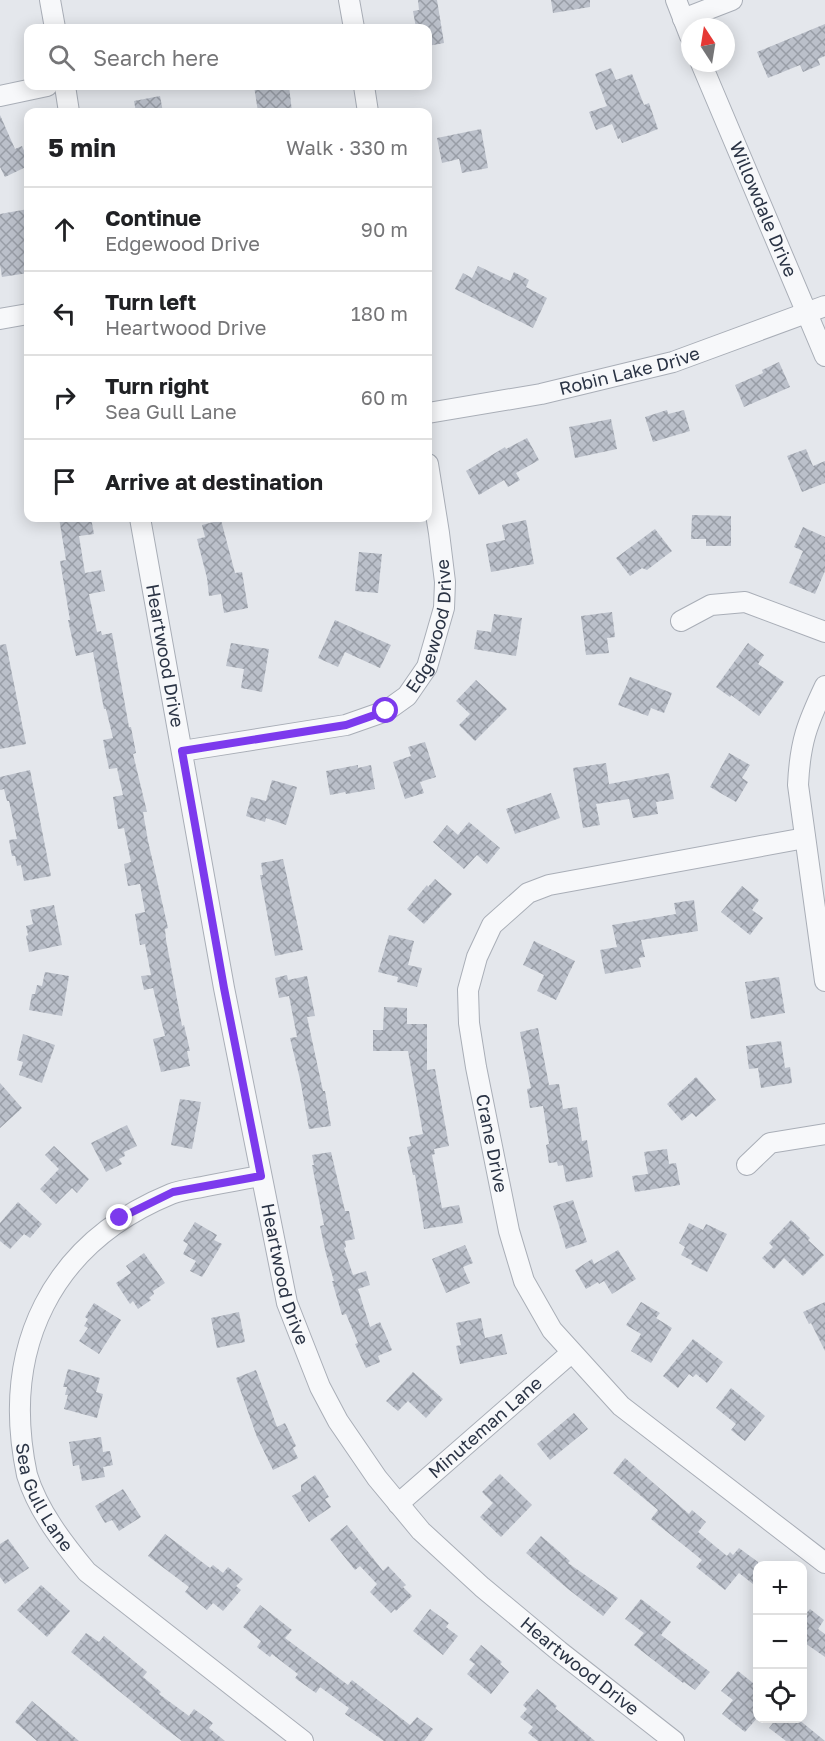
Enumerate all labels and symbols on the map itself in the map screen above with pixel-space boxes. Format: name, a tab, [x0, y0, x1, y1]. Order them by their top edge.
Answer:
north arrow	[681, 18, 735, 72]
street label: Willowdale Drive	[726, 138, 802, 280]
street label: Robin Lake Drive	[557, 341, 703, 399]
street label: Edgewood Drive	[401, 558, 455, 697]
street label: Heartwood Drive	[142, 582, 189, 729]
route start	[372, 697, 398, 723]
street label: Crane Drive	[472, 1092, 513, 1194]
street label: Heartwood Drive	[257, 1201, 314, 1348]
route end	[106, 1204, 132, 1230]
street label: Minuteman Lane	[423, 1371, 546, 1483]
street label: Sea Gull Lane	[12, 1441, 79, 1556]
street label: Heartwood Drive	[516, 1612, 644, 1720]

